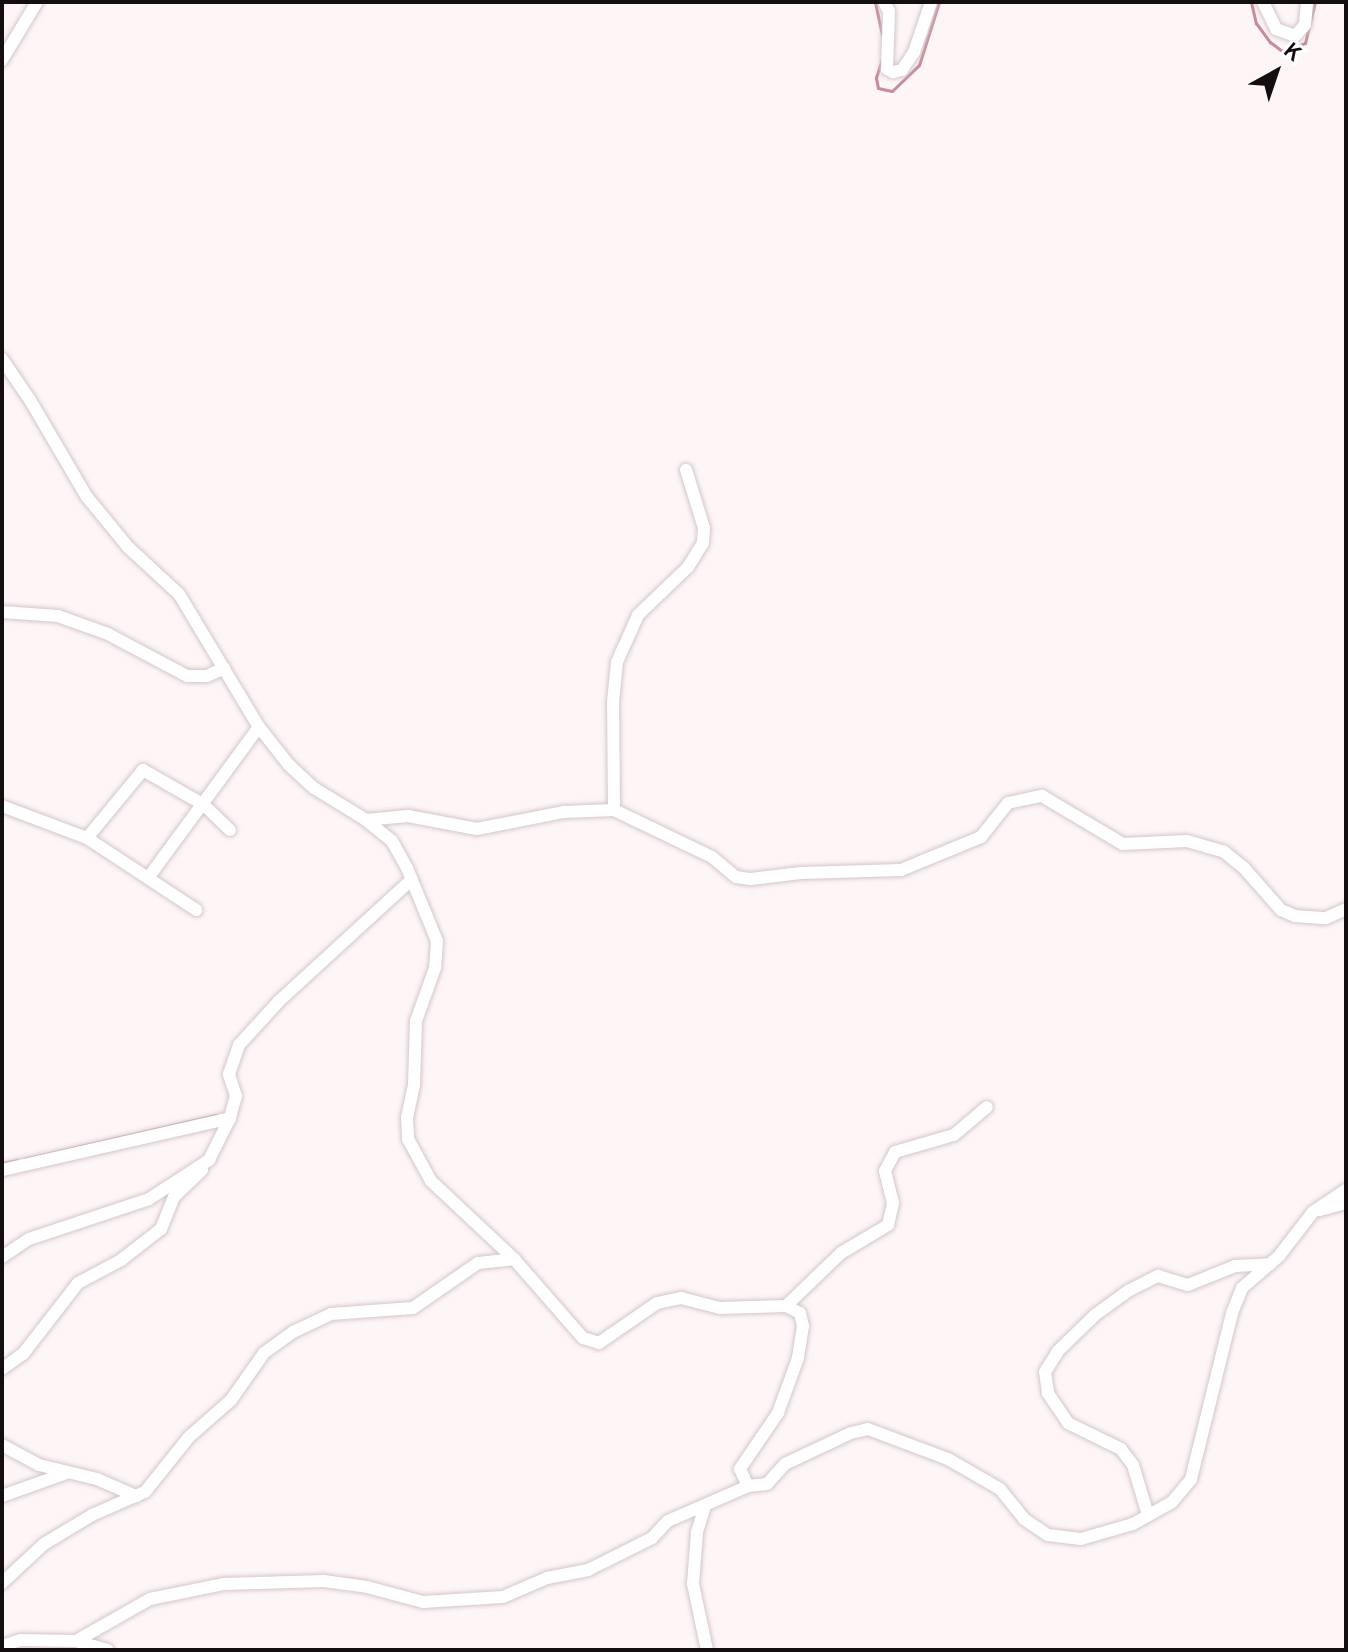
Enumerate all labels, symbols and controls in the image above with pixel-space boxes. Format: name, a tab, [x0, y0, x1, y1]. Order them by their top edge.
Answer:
north arrow	[1236, 32, 1316, 112]
text: K	[1277, 38, 1306, 69]

